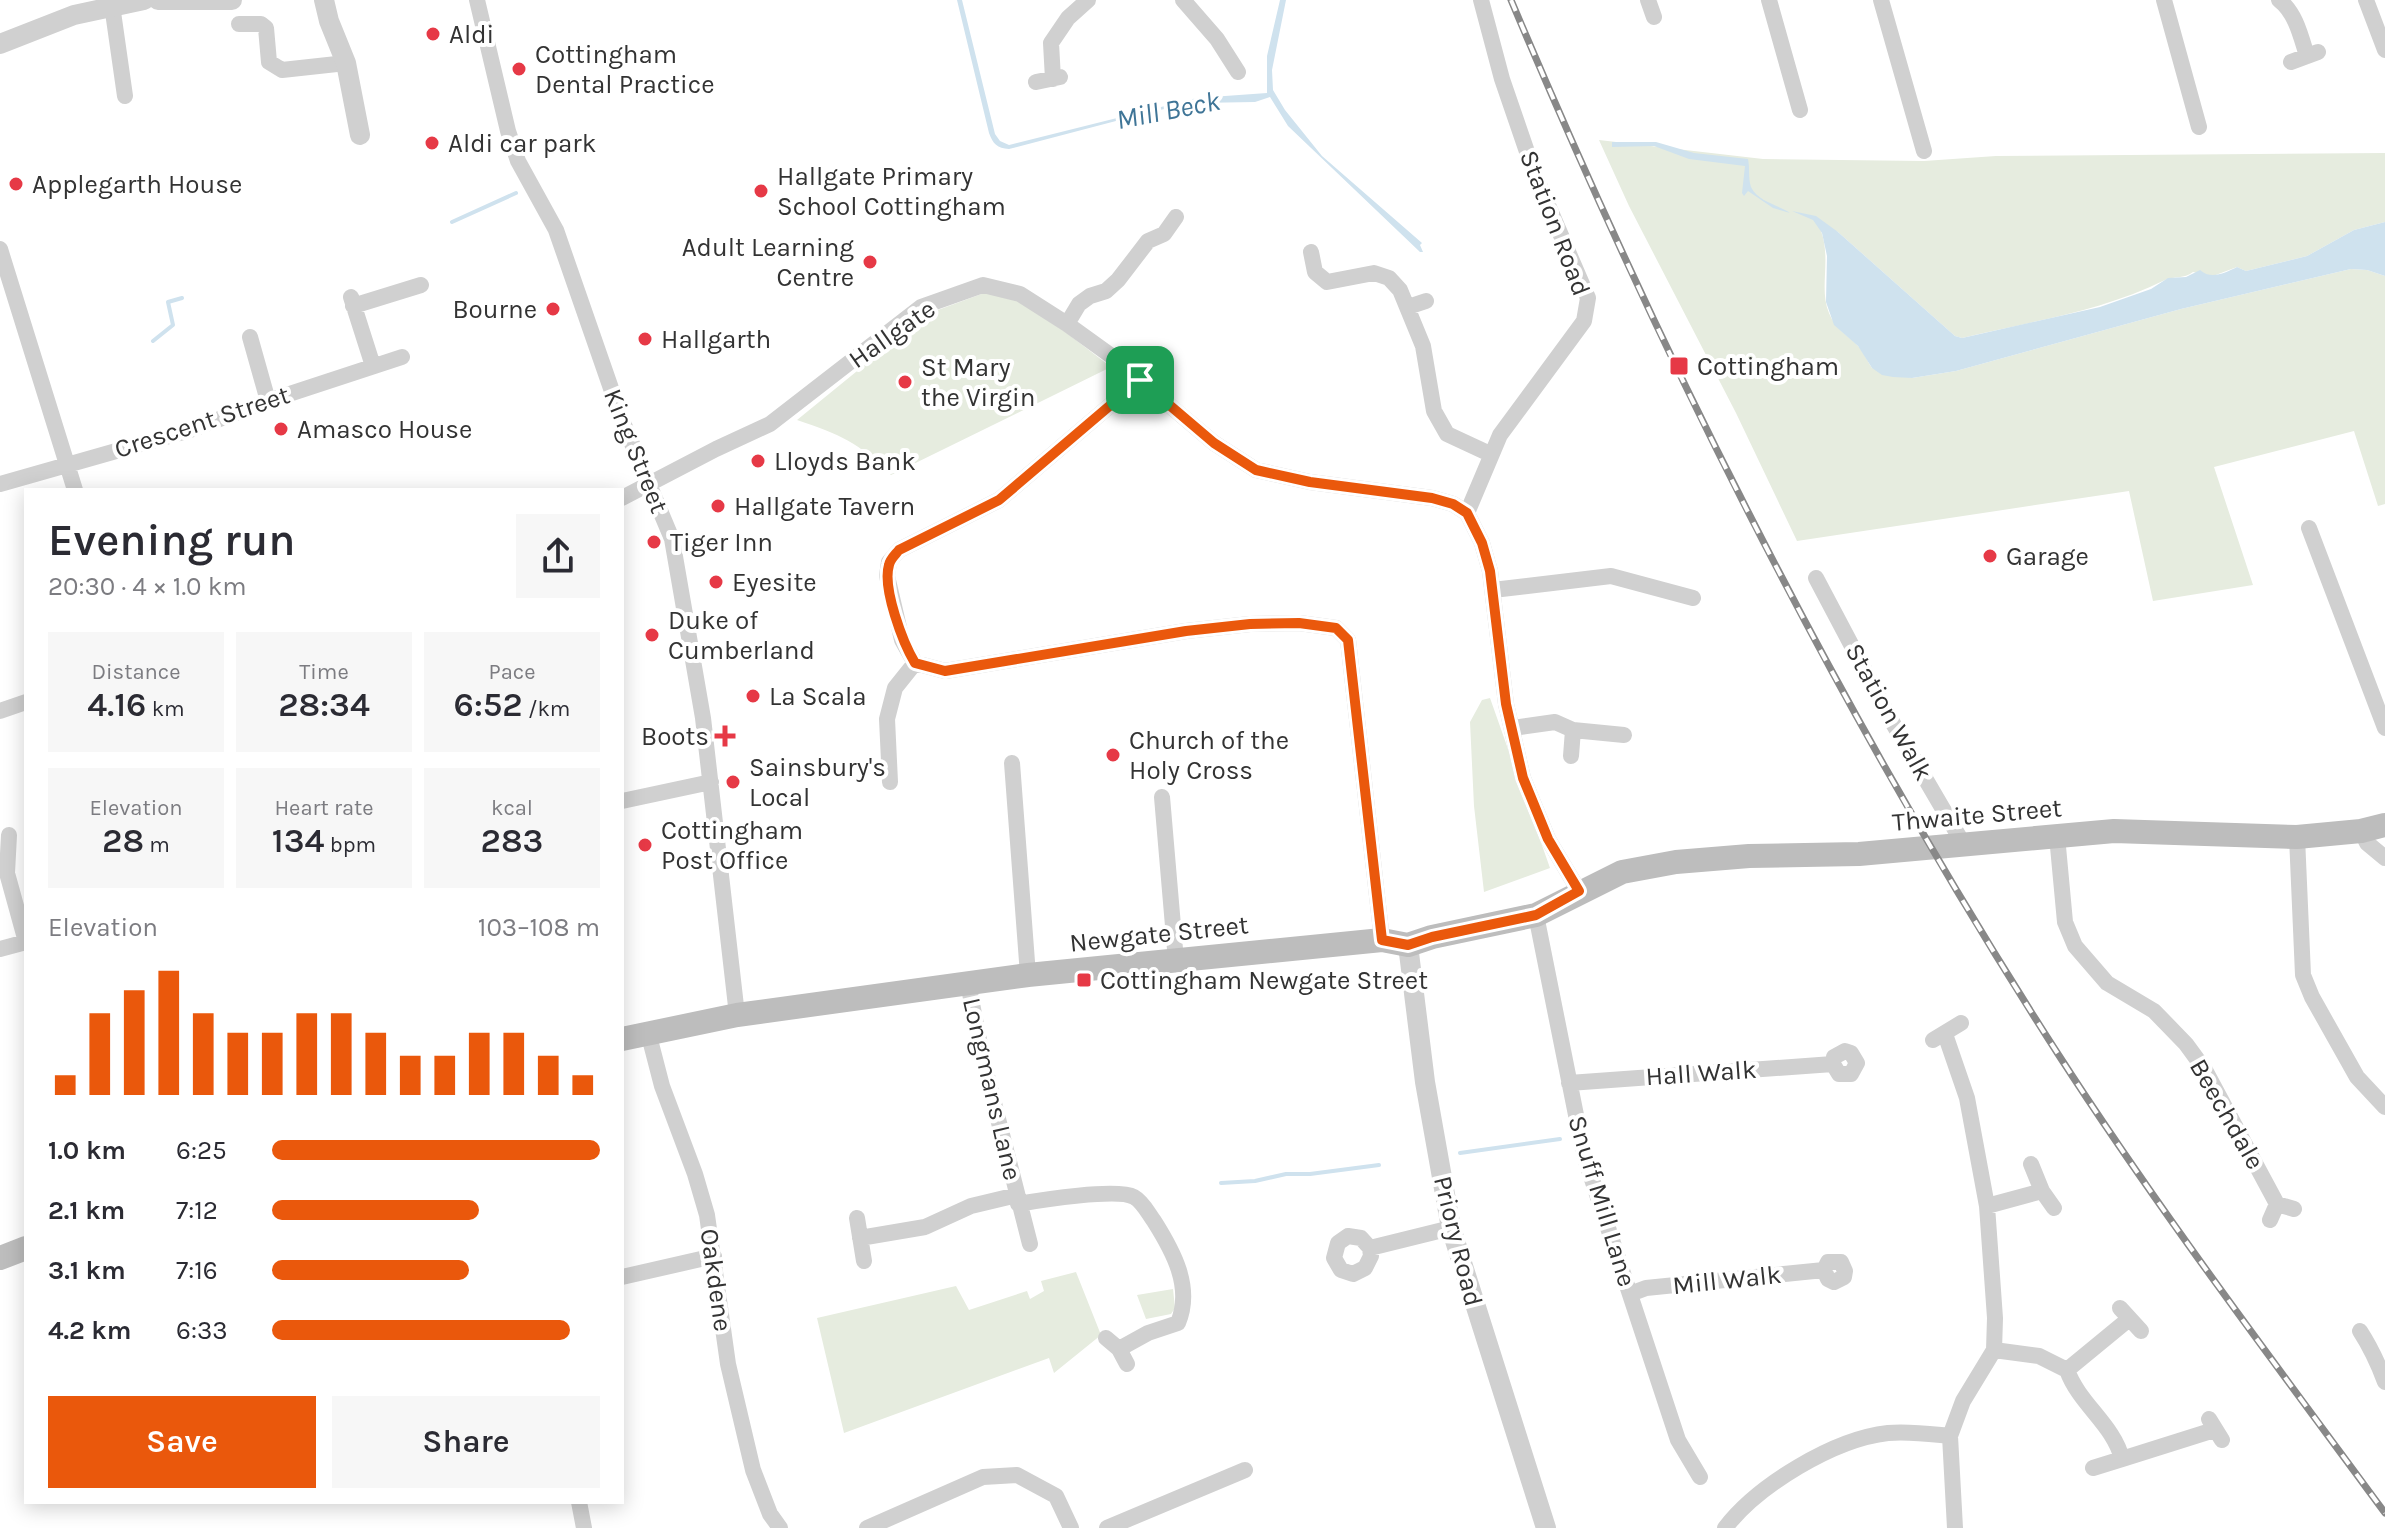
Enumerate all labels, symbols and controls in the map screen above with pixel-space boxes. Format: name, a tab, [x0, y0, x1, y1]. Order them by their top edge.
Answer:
place label: Aldi	[449, 19, 494, 50]
marker: Aldi	[424, 25, 442, 43]
place label: Cottingham Dental Practice	[535, 39, 715, 100]
marker: Cottingham Dental Practice	[510, 60, 528, 78]
water label: Mill Beck	[1113, 84, 1223, 136]
place label: Aldi car park	[448, 128, 596, 159]
marker: Aldi car park	[423, 134, 441, 152]
street label: Station Road	[1513, 146, 1597, 300]
place label: Hallgate Primary School Cottingham	[777, 161, 1006, 222]
place label: Applegarth House	[32, 169, 242, 200]
marker: Applegarth House	[7, 175, 25, 193]
marker: Hallgate Primary School Cottingham	[752, 182, 770, 200]
place label: Adult Learning Centre	[682, 232, 854, 293]
marker: Adult Learning Centre	[861, 253, 879, 271]
street label: Hallgate	[843, 293, 941, 375]
place label: Bourne	[452, 294, 537, 325]
marker: Bourne	[544, 300, 562, 318]
place label: Hallgarth	[661, 324, 771, 355]
marker: Hallgarth	[636, 330, 654, 348]
pin	[1106, 346, 1174, 414]
place label: Cottingham	[1697, 351, 1839, 382]
place label: St Mary the Virgin	[921, 352, 1035, 413]
marker: Cottingham	[1668, 355, 1690, 377]
icon: arrive	[1118, 358, 1162, 402]
marker: St Mary the Virgin	[896, 373, 914, 391]
street label: Crescent Street	[111, 379, 294, 465]
street label: King Street	[597, 384, 675, 518]
place label: Amasco House	[297, 414, 472, 445]
marker: Amasco House	[272, 420, 290, 438]
place label: Lloyds Bank	[774, 446, 916, 477]
marker: Lloyds Bank	[749, 452, 767, 470]
place label: Hallgate Tavern	[734, 491, 915, 522]
marker: Hallgate Tavern	[709, 497, 727, 515]
button: share	[516, 514, 600, 598]
text: Evening run	[48, 515, 295, 566]
place label: Tiger Inn	[670, 527, 773, 558]
marker: Tiger Inn	[645, 533, 663, 551]
place label: Garage	[2006, 541, 2089, 572]
marker: Garage	[1981, 547, 1999, 565]
place label: Eyesite	[732, 567, 817, 598]
text: 20:30 · 4 × 1.0 km	[48, 571, 247, 602]
marker: Eyesite	[707, 573, 725, 591]
place label: Duke of Cumberland	[668, 605, 815, 666]
marker: Duke of Cumberland	[643, 626, 661, 644]
street label: Station Walk	[1839, 638, 1939, 786]
text: Distance	[92, 659, 180, 685]
text: Time	[299, 659, 349, 685]
text: Pace	[489, 659, 535, 685]
place label: La Scala	[769, 681, 867, 712]
text: 4.16	[87, 685, 146, 725]
text: 28:34	[278, 685, 370, 725]
text: 6:52	[454, 685, 523, 725]
marker: La Scala	[744, 687, 762, 705]
text: km	[146, 696, 185, 722]
text: /km	[523, 696, 570, 722]
place label: Boots	[641, 721, 709, 752]
place label: Church of the Holy Cross	[1129, 725, 1289, 786]
marker: Boots	[716, 727, 734, 745]
marker: Church of the Holy Cross	[1104, 746, 1122, 764]
place label: Sainsbury's Local	[749, 752, 886, 813]
marker: Sainsbury's Local	[724, 773, 742, 791]
street label: Thwaite Street	[1891, 792, 2063, 838]
text: Elevation	[89, 795, 183, 821]
text: Heart rate	[274, 795, 374, 821]
text: kcal	[491, 795, 533, 821]
place label: Cottingham Post Office	[661, 815, 803, 876]
text: 28	[102, 821, 144, 861]
text: 134	[272, 821, 324, 861]
text: 283	[481, 821, 543, 861]
text: m	[144, 832, 170, 858]
text: bpm	[324, 832, 376, 858]
marker: Cottingham Post Office	[636, 836, 654, 854]
street label: Newgate Street	[1068, 909, 1250, 959]
text: Elevation	[48, 912, 158, 943]
text: 103–108 m	[478, 912, 600, 943]
place label: Cottingham Newgate Street	[1100, 965, 1428, 996]
marker: Cottingham Newgate Street	[1075, 971, 1093, 989]
street label: Longmans Lane	[956, 995, 1028, 1183]
street label: Beechdale	[2183, 1053, 2271, 1175]
street label: Hall Walk	[1645, 1054, 1757, 1092]
street label: Snuff Mill Lane	[1561, 1112, 1643, 1290]
text: 1.0 km	[48, 1135, 126, 1166]
text: 6:25	[176, 1135, 227, 1166]
street label: Priory Road	[1427, 1173, 1489, 1309]
text: 2.1 km	[48, 1195, 125, 1226]
text: 7:12	[176, 1195, 218, 1226]
street label: Oakdene	[693, 1227, 739, 1333]
text: 3.1 km	[48, 1255, 126, 1286]
text: 7:16	[176, 1255, 218, 1286]
street label: Mill Walk	[1671, 1259, 1783, 1301]
text: 4.2 km	[48, 1315, 131, 1346]
text: 6:33	[176, 1315, 228, 1346]
button: Save	[48, 1396, 316, 1488]
button: Share	[332, 1396, 600, 1488]

